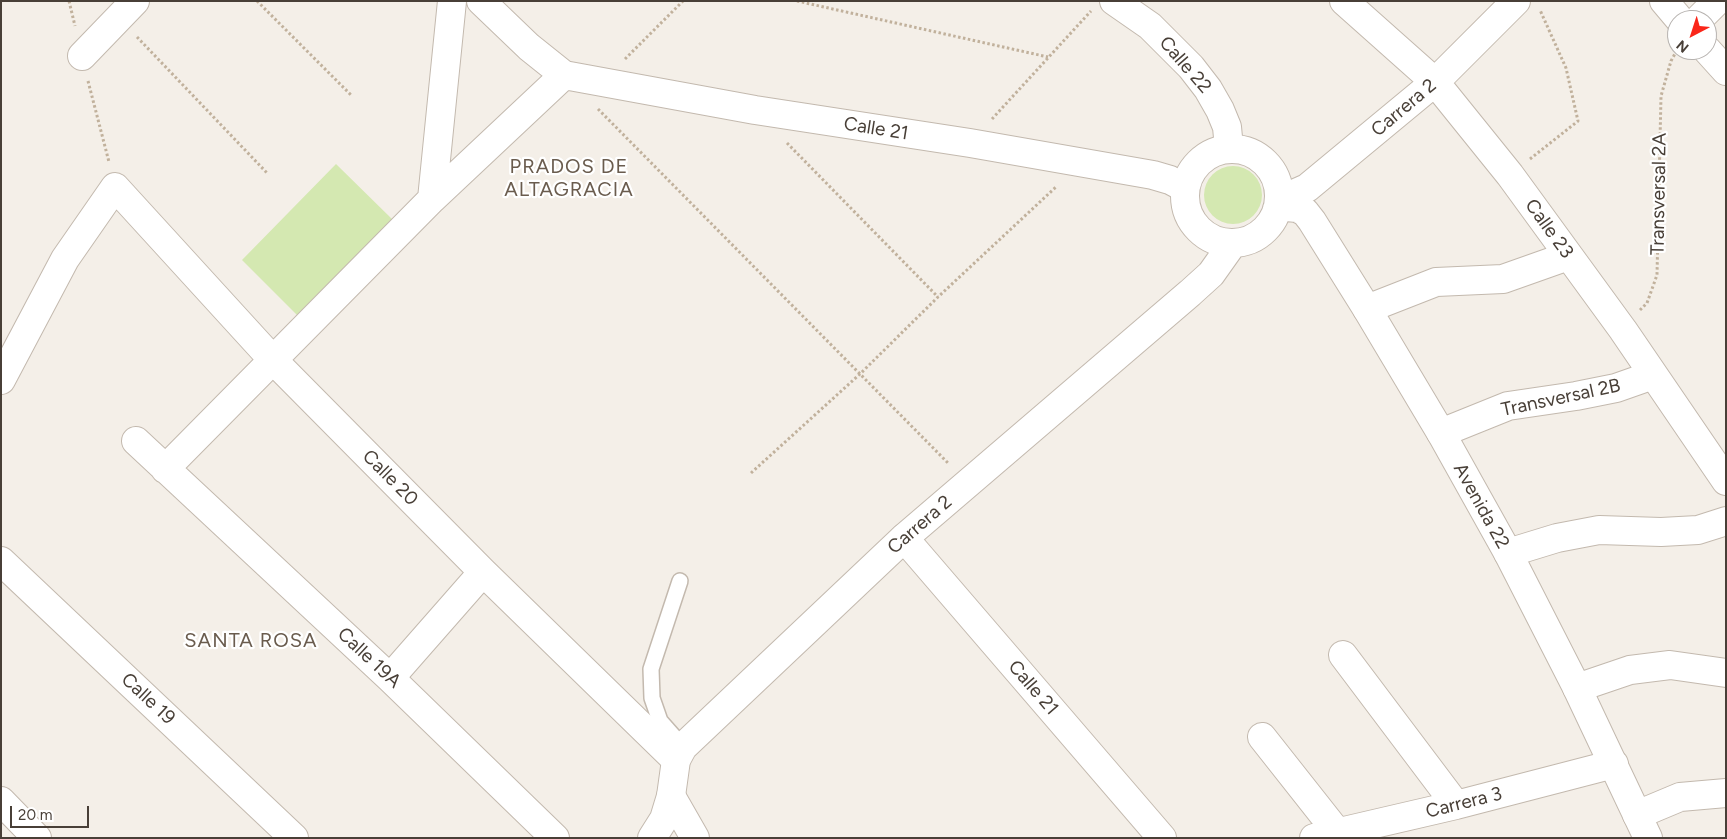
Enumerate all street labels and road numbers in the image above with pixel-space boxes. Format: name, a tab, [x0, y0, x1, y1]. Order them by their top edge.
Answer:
street label: Calle 22	[1154, 32, 1216, 98]
street label: Carrera 2	[1367, 74, 1441, 142]
street label: Calle 21	[842, 113, 910, 145]
street label: Transversal 2A	[1647, 133, 1671, 255]
street label: Calle 23	[1520, 195, 1578, 263]
street label: Transversal 2B	[1499, 374, 1623, 422]
street label: Calle 20	[357, 445, 423, 511]
street label: Avenida 22	[1448, 459, 1514, 553]
street label: Carrera 2	[883, 491, 957, 559]
street label: Calle 19A	[333, 623, 405, 693]
street label: Calle 21	[1003, 656, 1063, 720]
street label: Calle 19	[116, 668, 180, 730]
street label: Carrera 3	[1424, 783, 1504, 823]

